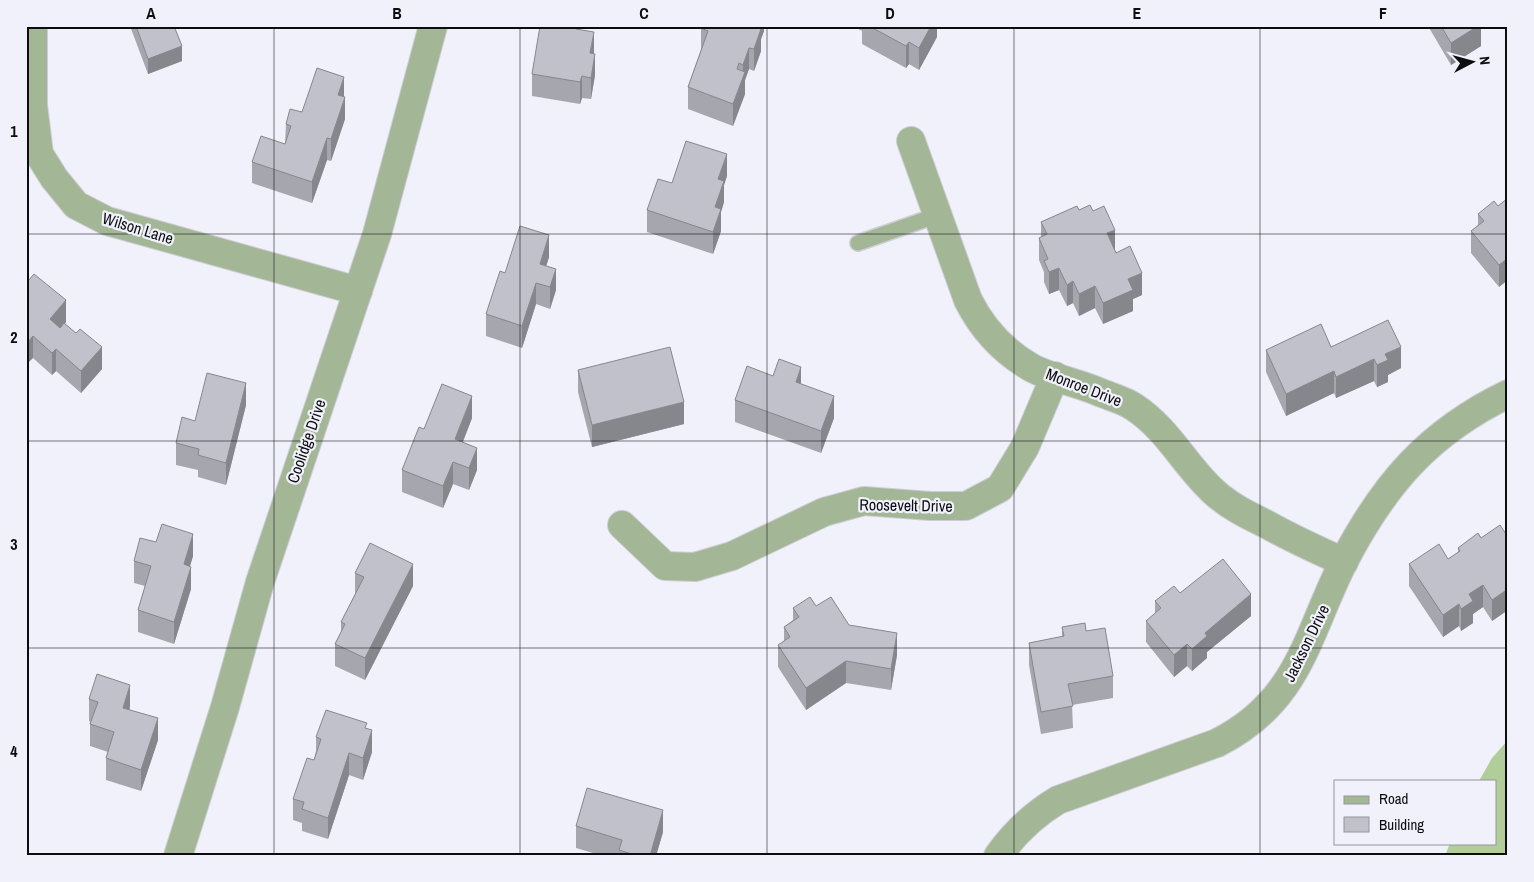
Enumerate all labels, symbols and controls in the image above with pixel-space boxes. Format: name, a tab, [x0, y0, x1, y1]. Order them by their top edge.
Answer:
text: A	[146, 2, 156, 24]
text: B	[392, 2, 402, 24]
text: C	[639, 2, 649, 24]
text: D	[885, 2, 895, 24]
text: E	[1133, 2, 1142, 24]
text: F	[1379, 2, 1387, 24]
north arrow	[1446, 38, 1496, 88]
text: N	[1476, 56, 1494, 66]
text: 1	[10, 120, 18, 142]
street label: Wilson Lane	[100, 207, 176, 249]
text: 2	[10, 326, 18, 348]
street label: Monroe Drive	[1043, 362, 1125, 412]
street label: Coolidge Drive	[281, 396, 331, 486]
street label: Roosevelt Drive	[859, 493, 953, 517]
text: 3	[10, 533, 18, 555]
street label: Jackson Drive	[1278, 601, 1334, 685]
text: 4	[10, 740, 18, 762]
legend	[1334, 780, 1496, 844]
text: Road	[1379, 788, 1408, 809]
text: Building	[1379, 814, 1424, 835]

